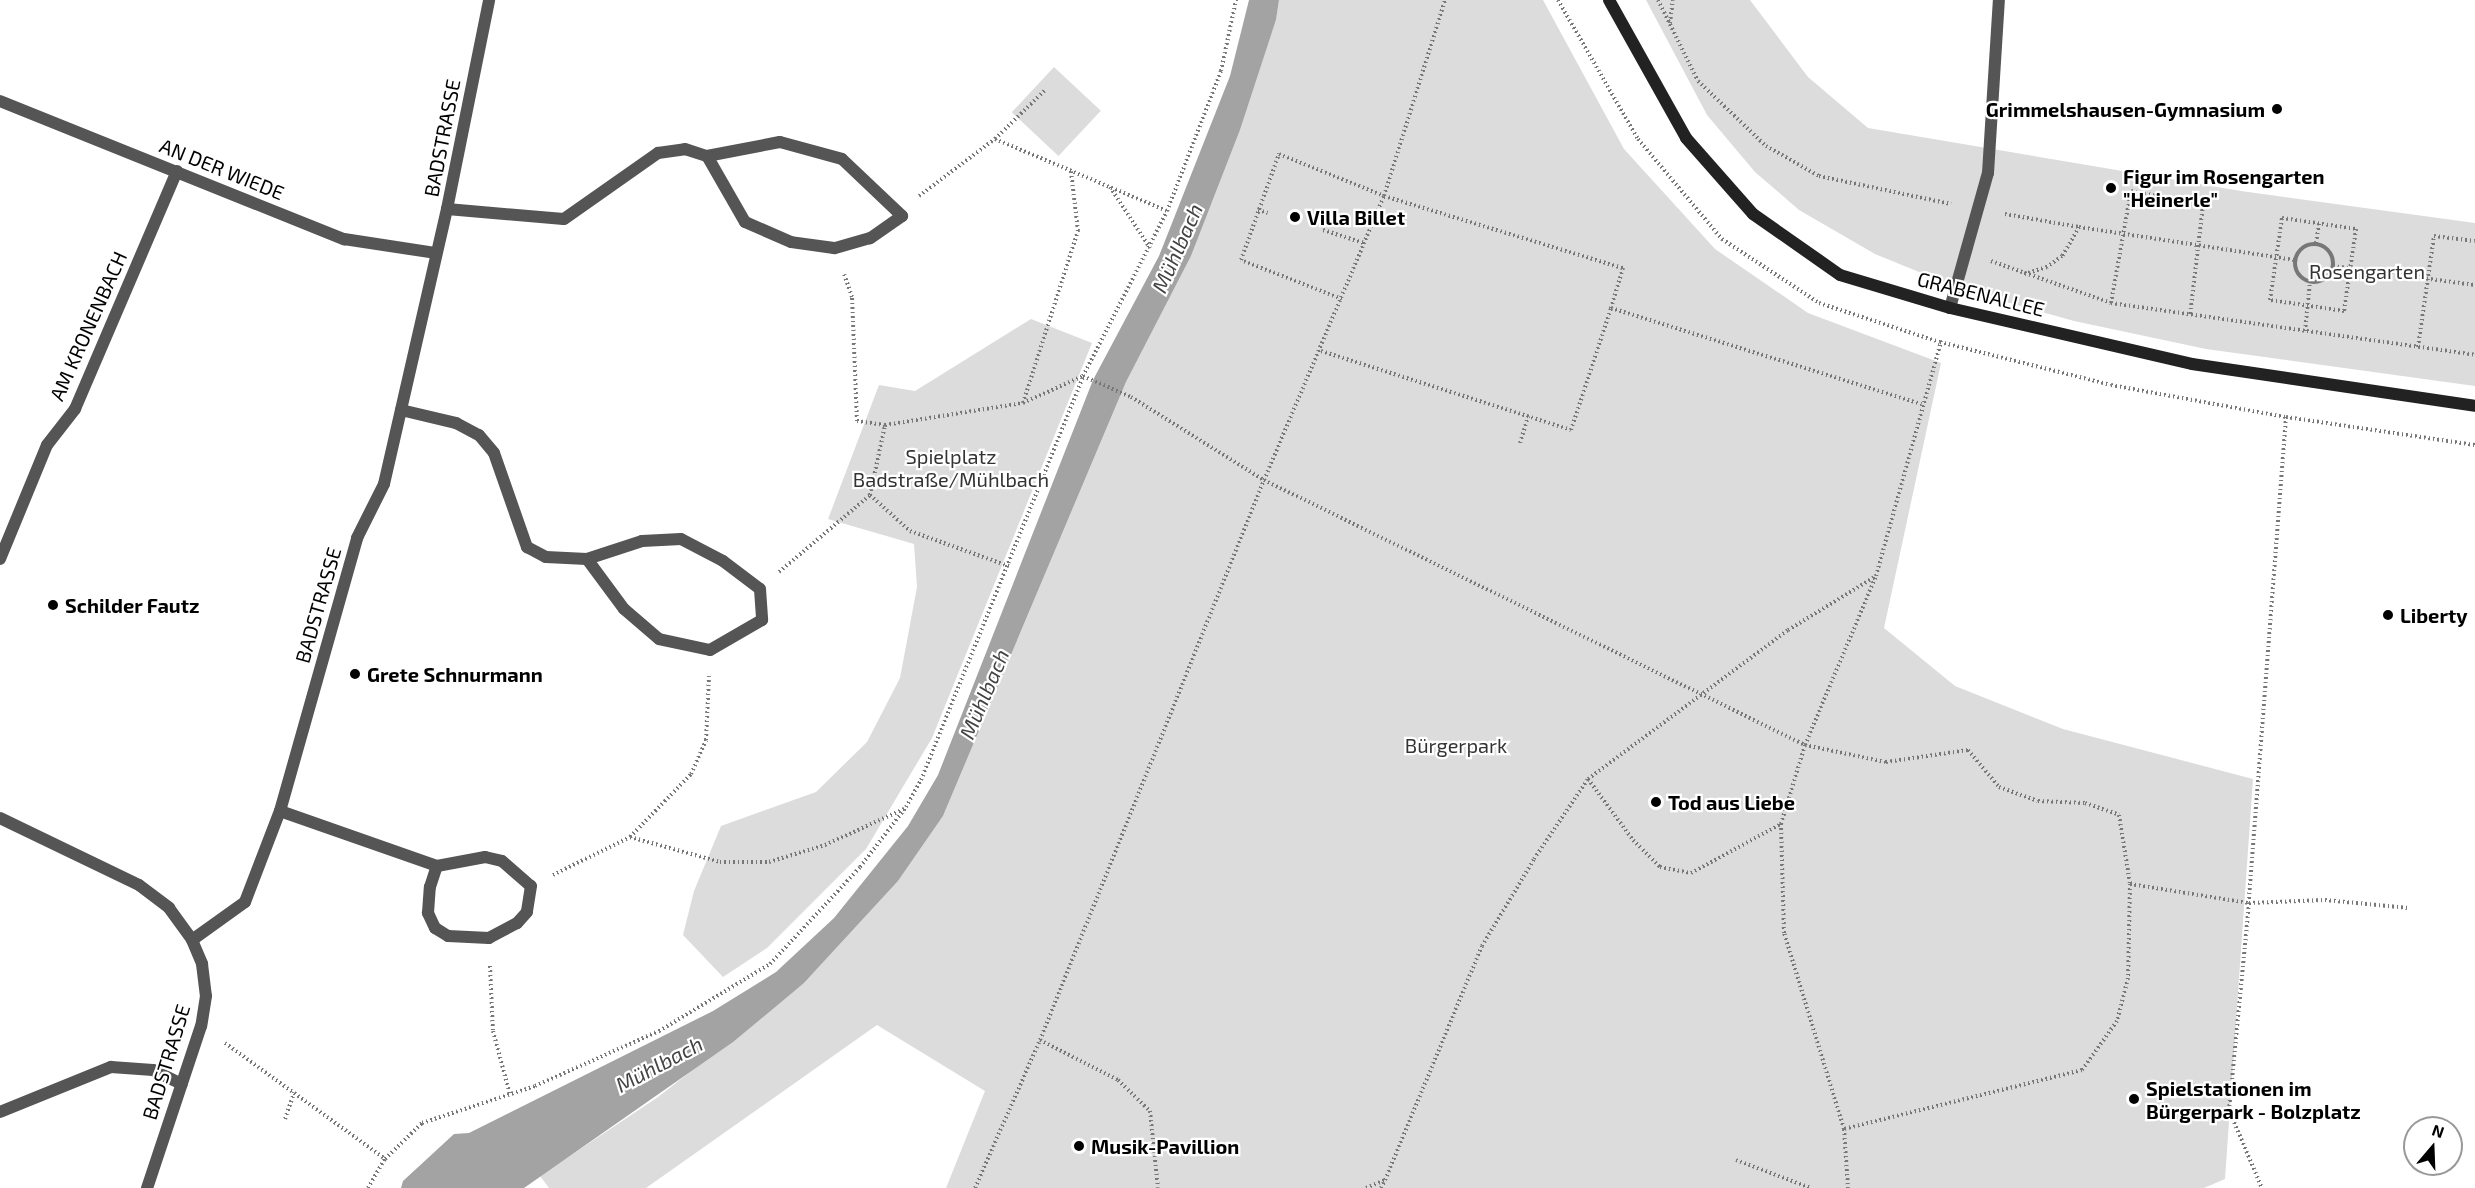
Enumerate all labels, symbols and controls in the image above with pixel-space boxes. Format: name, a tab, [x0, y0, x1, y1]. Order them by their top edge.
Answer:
street label: BADSTRASSE	[419, 77, 465, 199]
place label: Grimmelshausen-Gymnasium	[1986, 97, 2265, 121]
marker: Grimmelshausen-Gymnasium	[2270, 102, 2284, 116]
street label: AN DER WIEDE	[156, 133, 288, 205]
place label: Figur im Rosengarten "Heinerle"	[2123, 164, 2325, 211]
marker: Figur im Rosengarten "Heinerle"	[2104, 181, 2118, 195]
water label: Mühlbach	[1146, 199, 1208, 297]
place label: Villa Billet	[1307, 205, 1405, 229]
marker: Villa Billet	[1288, 210, 1302, 224]
street label: AM KRONENBACH	[44, 248, 132, 404]
park label: Rosengarten	[2309, 259, 2425, 283]
street label: GRABENALLEE	[1915, 267, 2047, 321]
park label: Spielplatz Badstraße/Mühlbach	[853, 444, 1049, 491]
street label: BADSTRASSE	[290, 544, 346, 666]
place label: Schilder Fautz	[65, 593, 200, 617]
marker: Schilder Fautz	[46, 598, 60, 612]
place label: Liberty	[2400, 603, 2467, 627]
marker: Liberty	[2381, 608, 2395, 622]
water label: Mühlbach	[954, 645, 1014, 743]
place label: Grete Schnurmann	[367, 662, 543, 686]
marker: Grete Schnurmann	[348, 667, 362, 681]
park label: Bürgerpark	[1405, 733, 1507, 757]
place label: Tod aus Liebe	[1668, 790, 1795, 814]
marker: Tod aus Liebe	[1649, 795, 1663, 809]
street label: BADSTRASSE	[137, 1001, 195, 1123]
water label: Mühlbach	[611, 1031, 707, 1097]
place label: Spielstationen im Bürgerpark - Bolzplatz	[2146, 1076, 2361, 1123]
marker: Spielstationen im Bürgerpark - Bolzplatz	[2127, 1092, 2141, 1106]
north arrow	[2403, 1116, 2463, 1176]
text: N	[2430, 1120, 2447, 1141]
place label: Musik-Pavillion	[1091, 1134, 1239, 1158]
marker: Musik-Pavillion	[1072, 1139, 1086, 1153]

